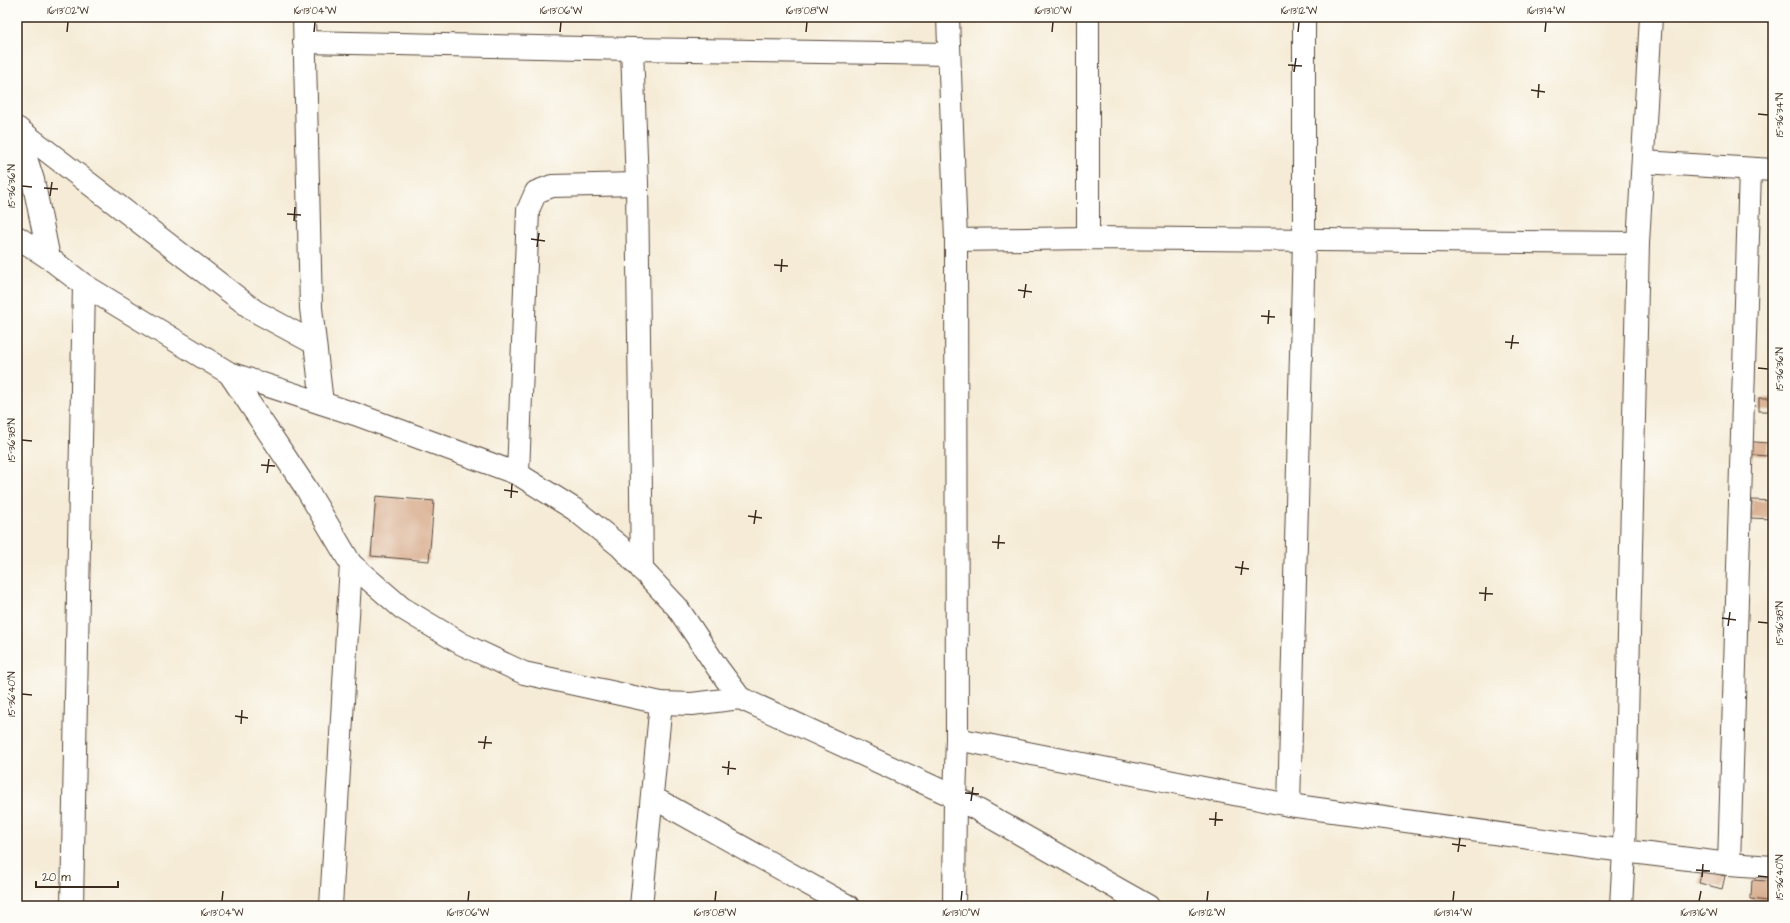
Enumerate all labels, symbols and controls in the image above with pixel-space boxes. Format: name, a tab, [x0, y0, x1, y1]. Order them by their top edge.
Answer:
text: 16°13'02"W	[47, 4, 89, 18]
text: 16°13'04"W	[294, 4, 337, 18]
text: 16°13'06"W	[540, 4, 583, 18]
text: 16°13'08"W	[786, 4, 829, 18]
text: 16°13'10"W	[1034, 4, 1072, 18]
text: 16°13'12"W	[1281, 4, 1318, 18]
text: 16°13'14"W	[1527, 4, 1565, 18]
text: 15°36'34"N	[1773, 93, 1787, 137]
text: 15°36'36"N	[5, 164, 19, 208]
text: 15°36'36"N	[1773, 347, 1787, 391]
text: 15°36'38"N	[5, 418, 19, 462]
text: 15°36'38"N	[1773, 601, 1787, 645]
text: 15°36'40"N	[5, 671, 19, 717]
text: 15°36'40"N	[1773, 854, 1787, 900]
scale bar	[36, 863, 118, 889]
text: 20 m	[42, 869, 71, 886]
text: 16°13'04"W	[201, 906, 244, 920]
text: 16°13'06"W	[447, 906, 490, 920]
text: 16°13'08"W	[694, 906, 737, 920]
text: 16°13'10"W	[942, 906, 980, 920]
text: 16°13'12"W	[1189, 906, 1226, 920]
text: 16°13'14"W	[1434, 906, 1472, 920]
text: 16°13'16"W	[1680, 906, 1718, 920]

